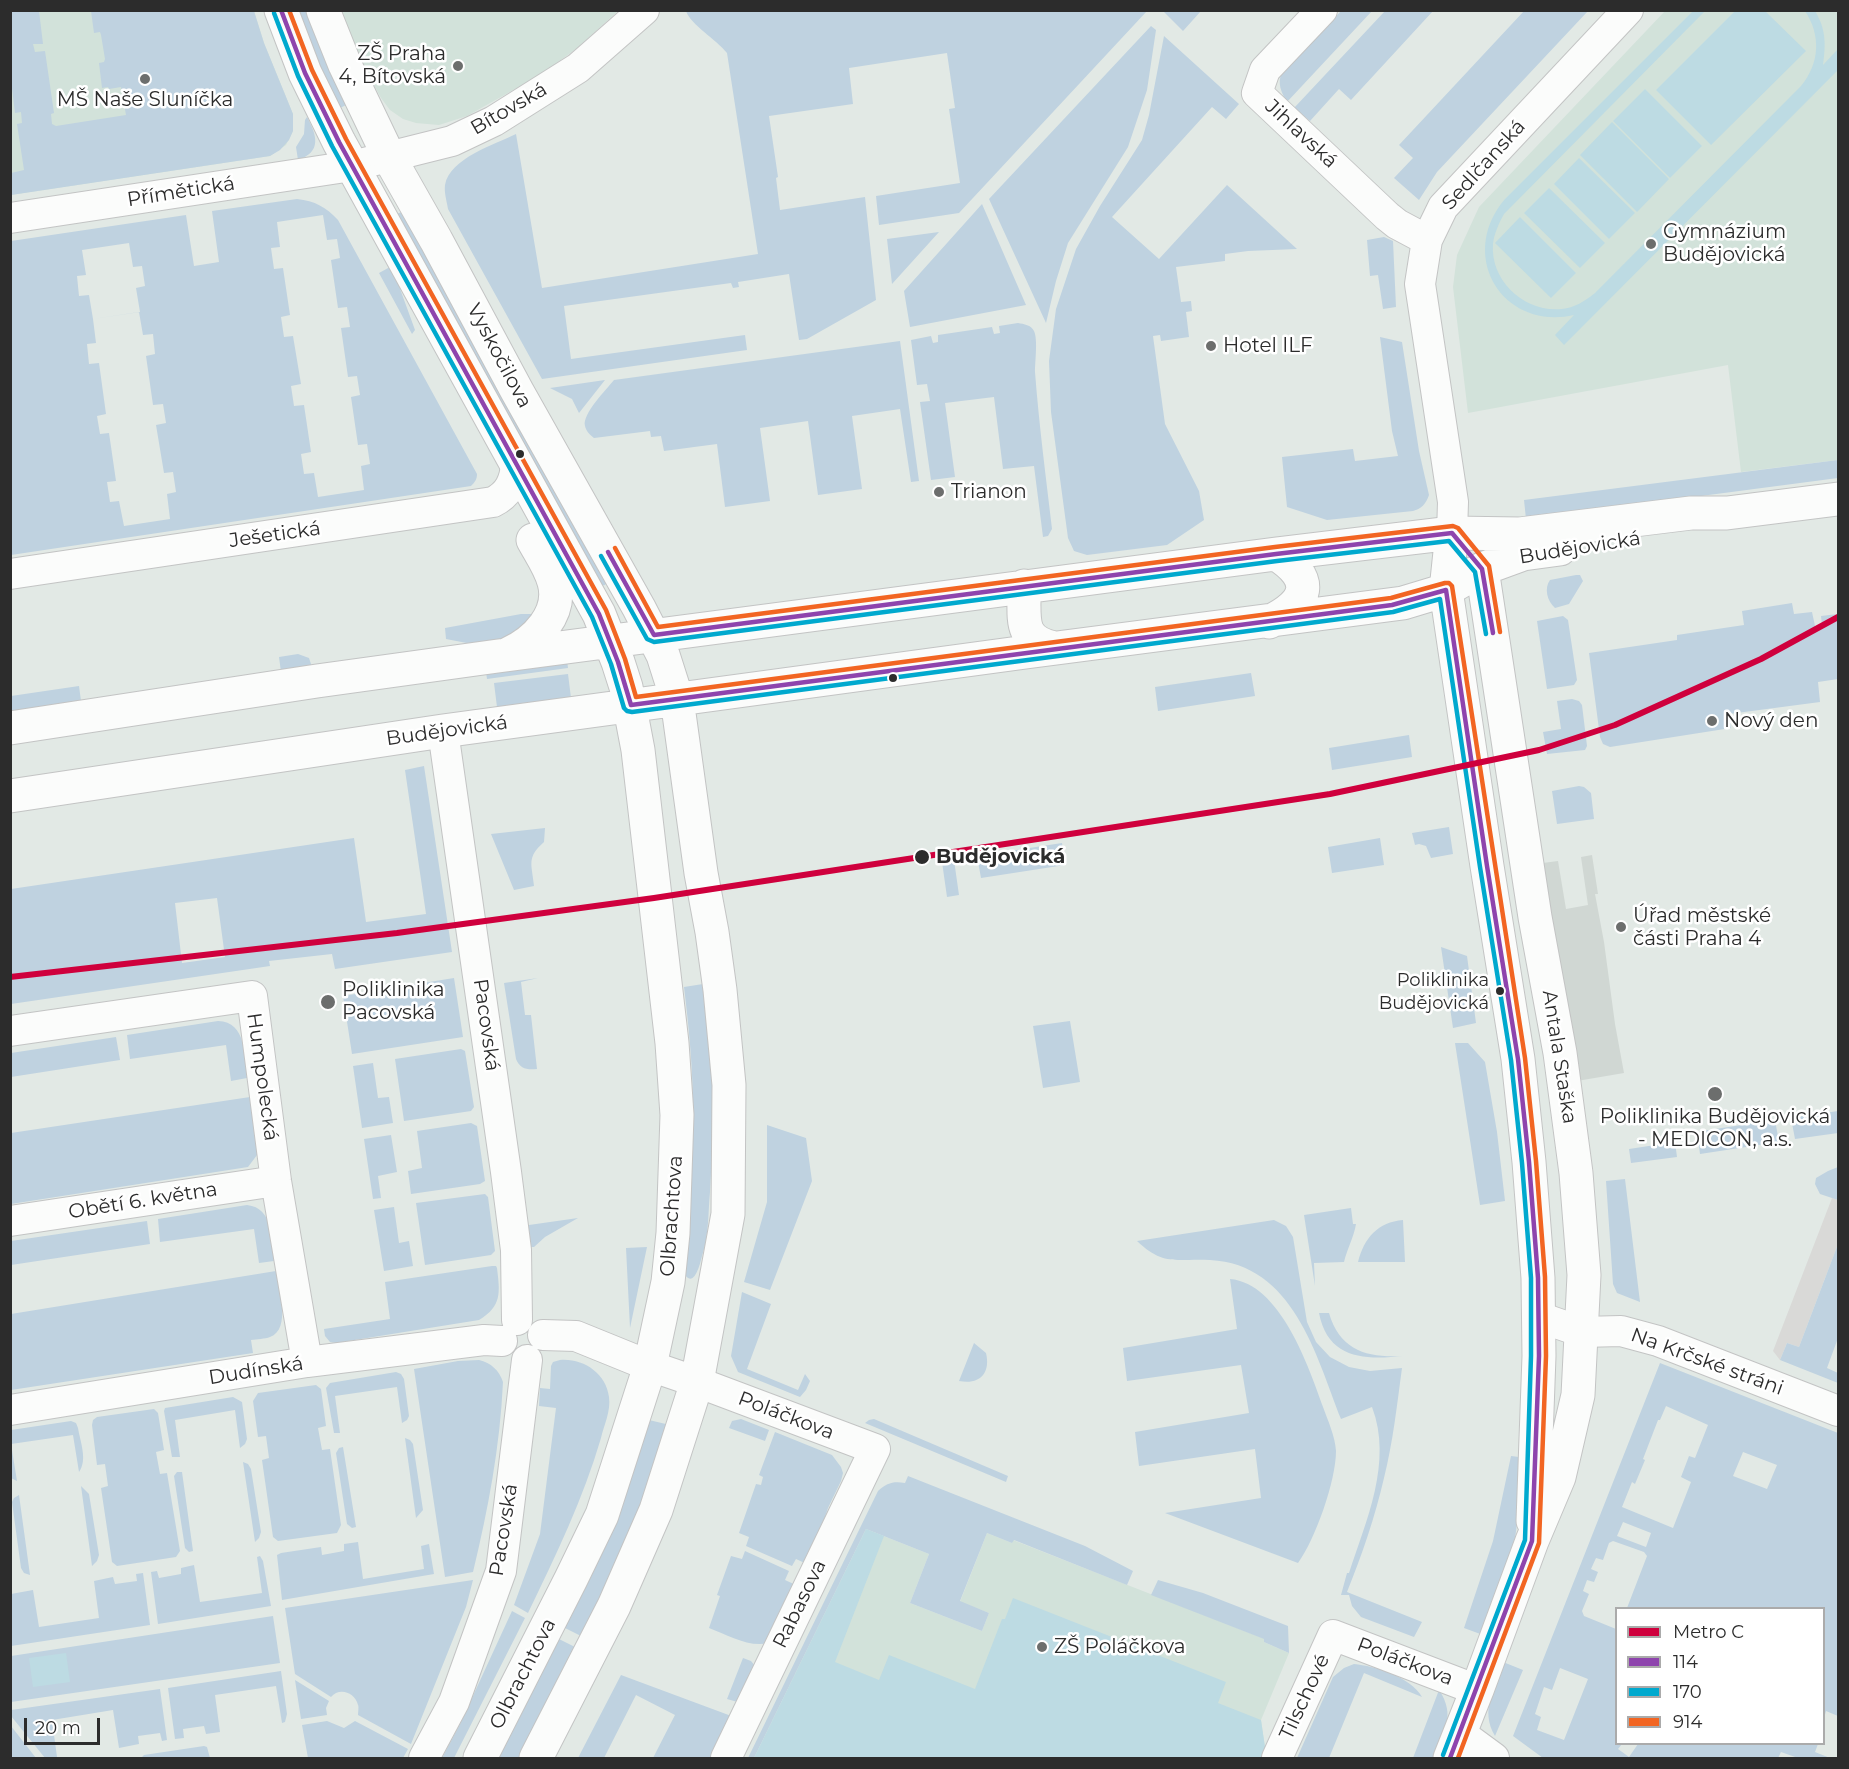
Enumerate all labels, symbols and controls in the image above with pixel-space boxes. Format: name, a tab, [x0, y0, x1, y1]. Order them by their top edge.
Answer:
place label: ZŠ Praha 4, Bítovská	[339, 42, 446, 89]
marker: ZŠ Praha 4, Bítovská	[451, 59, 465, 73]
marker: MŠ Naše Sluníčka	[138, 72, 152, 86]
street label: Bítovská	[466, 78, 552, 140]
place label: MŠ Naše Sluníčka	[57, 88, 233, 112]
street label: Jihlavská	[1260, 95, 1342, 173]
street label: Sedlčanská	[1437, 115, 1531, 215]
street label: Přímětická	[125, 172, 237, 212]
place label: Gymnázium Budějovická	[1663, 220, 1786, 267]
marker: Gymnázium Budějovická	[1644, 237, 1658, 251]
street label: Vyskočilova	[461, 300, 537, 412]
place label: Hotel ILF	[1223, 334, 1313, 358]
marker: Hotel ILF	[1204, 339, 1218, 353]
unlabelled marker	[514, 448, 526, 460]
place label: Trianon	[951, 480, 1027, 504]
marker: Trianon	[932, 485, 946, 499]
street label: Ješetická	[228, 517, 322, 553]
street label: Budějovická	[1518, 527, 1642, 569]
unlabelled marker	[887, 672, 899, 684]
place label: Nový den	[1724, 709, 1818, 733]
street label: Budějovická	[385, 711, 509, 751]
marker: Nový den	[1705, 714, 1719, 728]
place label: Budějovická	[936, 845, 1065, 869]
marker: Budějovická	[913, 848, 931, 866]
place label: Úřad městské části Praha 4	[1633, 904, 1771, 951]
marker: Úřad městské části Praha 4	[1614, 920, 1628, 934]
place label: Poliklinika Budějovická	[1379, 970, 1489, 1012]
street label: Pacovská	[468, 977, 504, 1073]
place label: Poliklinika Pacovská	[342, 978, 445, 1025]
marker: Poliklinika Budějovická	[1494, 985, 1506, 997]
street label: Antala Staška	[1537, 988, 1581, 1126]
marker: Poliklinika Pacovská	[319, 993, 337, 1011]
street label: Humpolecká	[241, 1011, 283, 1143]
marker: Poliklinika Budějovická - MEDICON, a.s.	[1706, 1085, 1724, 1103]
place label: Poliklinika Budějovická - MEDICON, a.s.	[1600, 1105, 1830, 1152]
street label: Olbrachtova	[656, 1155, 688, 1277]
street label: Obětí 6. května	[67, 1177, 219, 1225]
street label: Na Krčské stráni	[1627, 1323, 1787, 1401]
street label: Dudínská	[207, 1352, 305, 1390]
street label: Poláčkova	[735, 1387, 837, 1445]
street label: Pacovská	[485, 1482, 523, 1578]
street label: Rabasova	[768, 1556, 832, 1652]
legend	[1615, 1607, 1825, 1745]
street label: Olbrachtova	[485, 1614, 561, 1734]
text: Metro C	[1673, 1621, 1744, 1643]
street label: Poláčkova	[1354, 1633, 1456, 1691]
place label: ZŠ Poláčkova	[1054, 1635, 1186, 1659]
marker: ZŠ Poláčkova	[1035, 1640, 1049, 1654]
street label: Tilschové	[1275, 1650, 1335, 1744]
text: 114	[1673, 1651, 1698, 1673]
text: 170	[1673, 1681, 1702, 1703]
scale bar	[27, 1706, 104, 1744]
text: 914	[1673, 1711, 1702, 1733]
text: 20 m	[35, 1717, 81, 1739]

